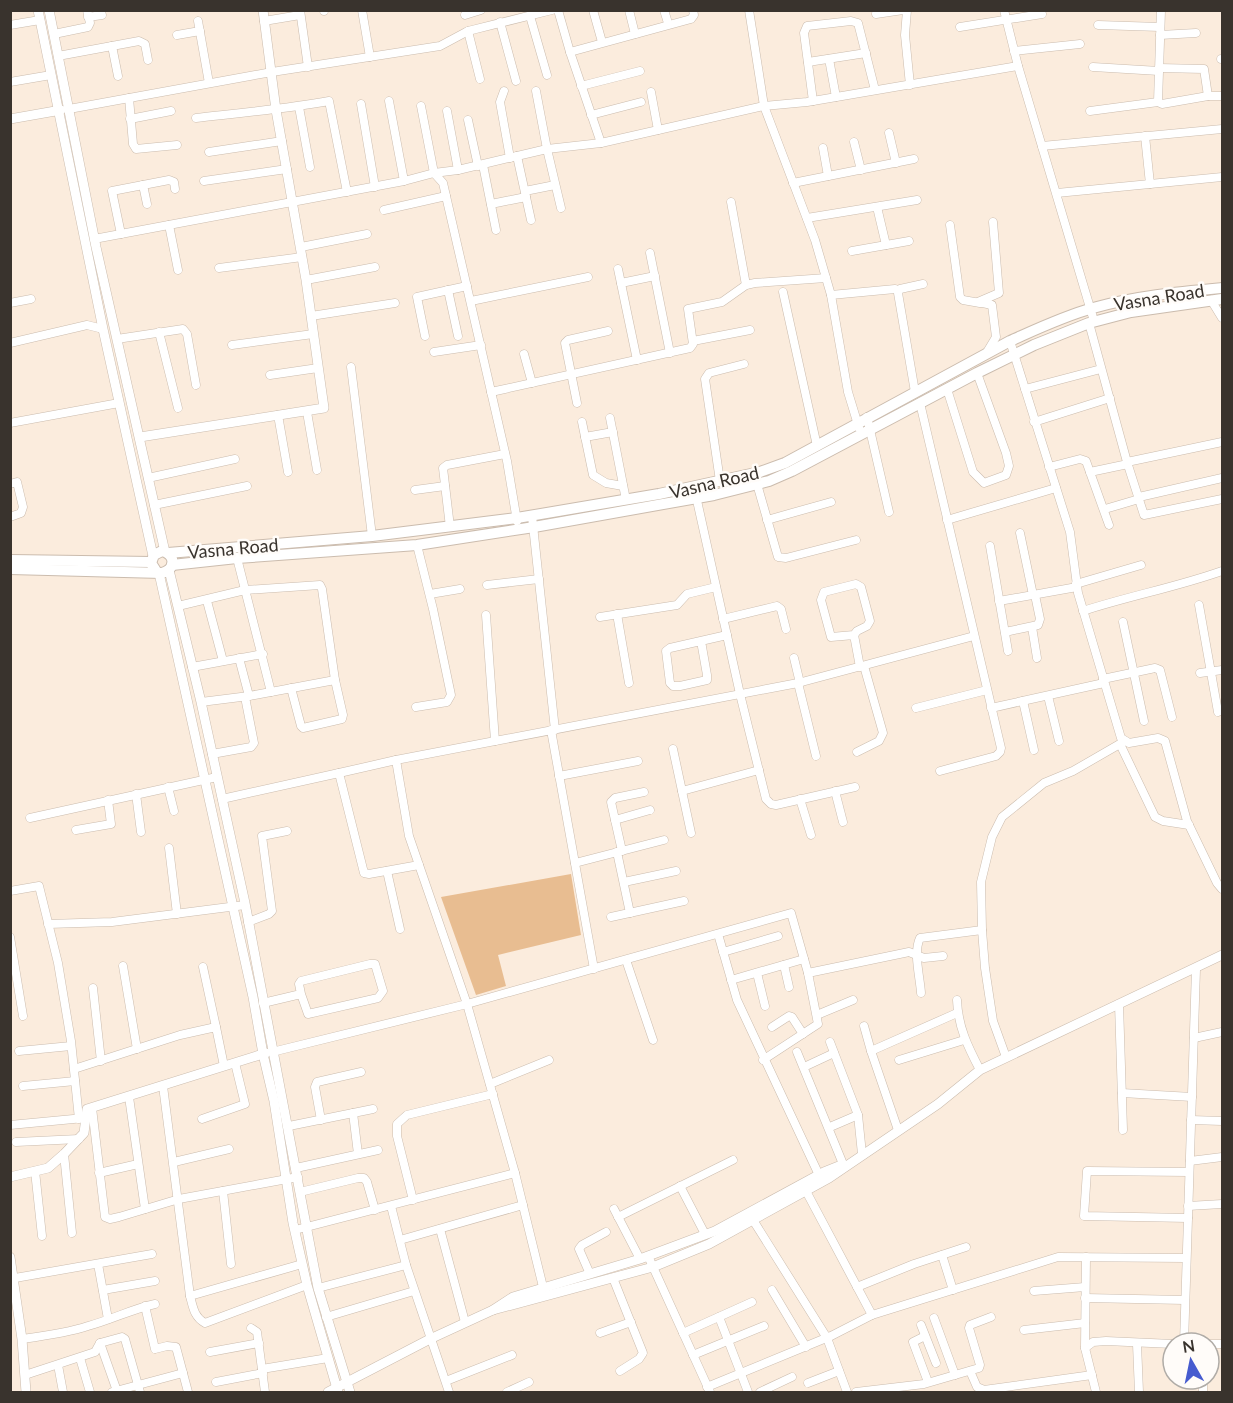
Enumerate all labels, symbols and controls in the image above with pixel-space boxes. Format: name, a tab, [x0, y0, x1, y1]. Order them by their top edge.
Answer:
street label: Vasna Road	[1112, 279, 1206, 315]
street label: Vasna Road	[667, 461, 761, 503]
street label: Vasna Road	[187, 533, 279, 563]
north arrow	[1161, 1331, 1221, 1391]
text: N	[1181, 1335, 1196, 1356]

